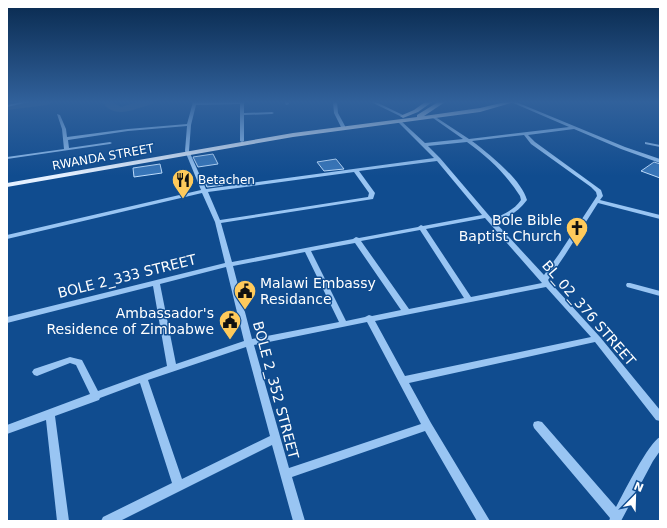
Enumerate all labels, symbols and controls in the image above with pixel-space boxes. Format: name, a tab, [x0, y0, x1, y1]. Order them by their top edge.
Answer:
street label: RWANDA STREET	[51, 141, 156, 173]
restaurant icon: Betachen	[170, 167, 196, 200]
place label: Betachen	[198, 173, 255, 187]
place label: Bole Bible Baptist Church	[459, 212, 562, 244]
church icon: Bole Bible Baptist Church	[564, 215, 590, 248]
street label: BOLE 2_333 STREET	[56, 251, 198, 301]
street label: BL_02_376 STREET	[539, 257, 639, 369]
place label: Malawi Embassy Residance	[260, 275, 376, 307]
public building icon: Malawi Embassy Residance	[232, 278, 258, 311]
place label: Ambassador's Residence of Zimbabwe	[46, 305, 214, 337]
public building icon: Ambassador's Residence of Zimbabwe	[217, 308, 243, 341]
street label: BOLE 2_352 STREET	[250, 319, 302, 461]
north arrow	[615, 476, 655, 516]
text: N	[632, 479, 645, 495]

